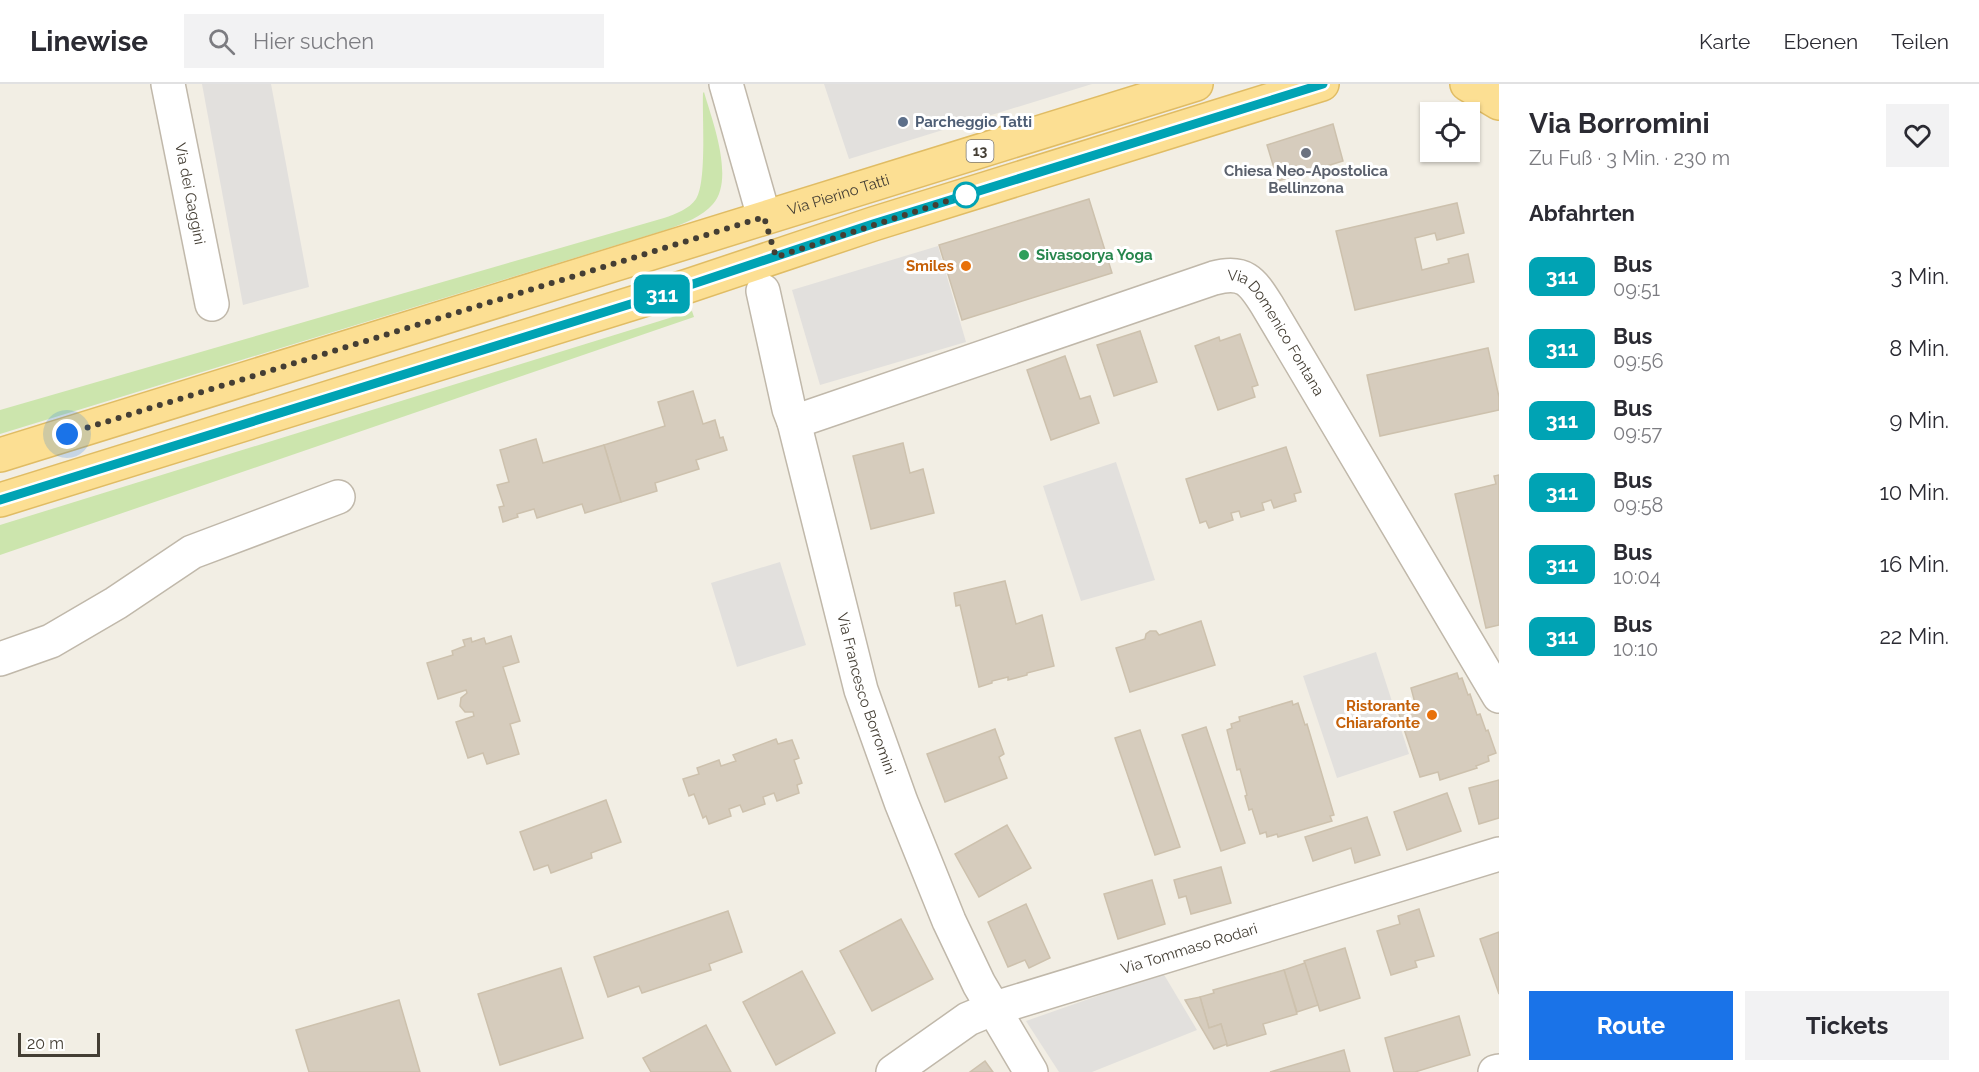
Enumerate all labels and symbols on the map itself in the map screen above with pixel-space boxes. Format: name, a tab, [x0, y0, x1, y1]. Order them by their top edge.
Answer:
place label: Parcheggio Tatti	[915, 113, 1032, 131]
marker: Parcheggio Tatti	[896, 115, 910, 129]
road number: 13	[966, 140, 994, 162]
street label: Via dei Gaggini	[171, 141, 209, 246]
marker: Chiesa Neo-Apostolica Bellinzona	[1299, 146, 1313, 160]
place label: Chiesa Neo-Apostolica Bellinzona	[1224, 162, 1388, 197]
street label: Via Pierino Tatti	[785, 171, 892, 219]
unlabelled marker	[953, 182, 979, 208]
place label: Sivasoorya Yoga	[1036, 246, 1153, 264]
marker: Sivasoorya Yoga	[1017, 248, 1031, 262]
place label: Smiles	[906, 257, 954, 275]
marker: Smiles	[959, 259, 973, 273]
street label: Via Domenico Fontana	[1227, 266, 1328, 399]
line badge: 311	[628, 274, 696, 314]
your location	[52, 419, 82, 449]
street label: Via Francesco Borromini	[833, 611, 899, 777]
place label: Ristorante Chiarafonte	[1336, 697, 1420, 732]
marker: Ristorante Chiarafonte	[1425, 708, 1439, 722]
street label: Via Tommaso Rodari	[1119, 919, 1260, 978]
scale bar	[18, 1030, 100, 1058]

